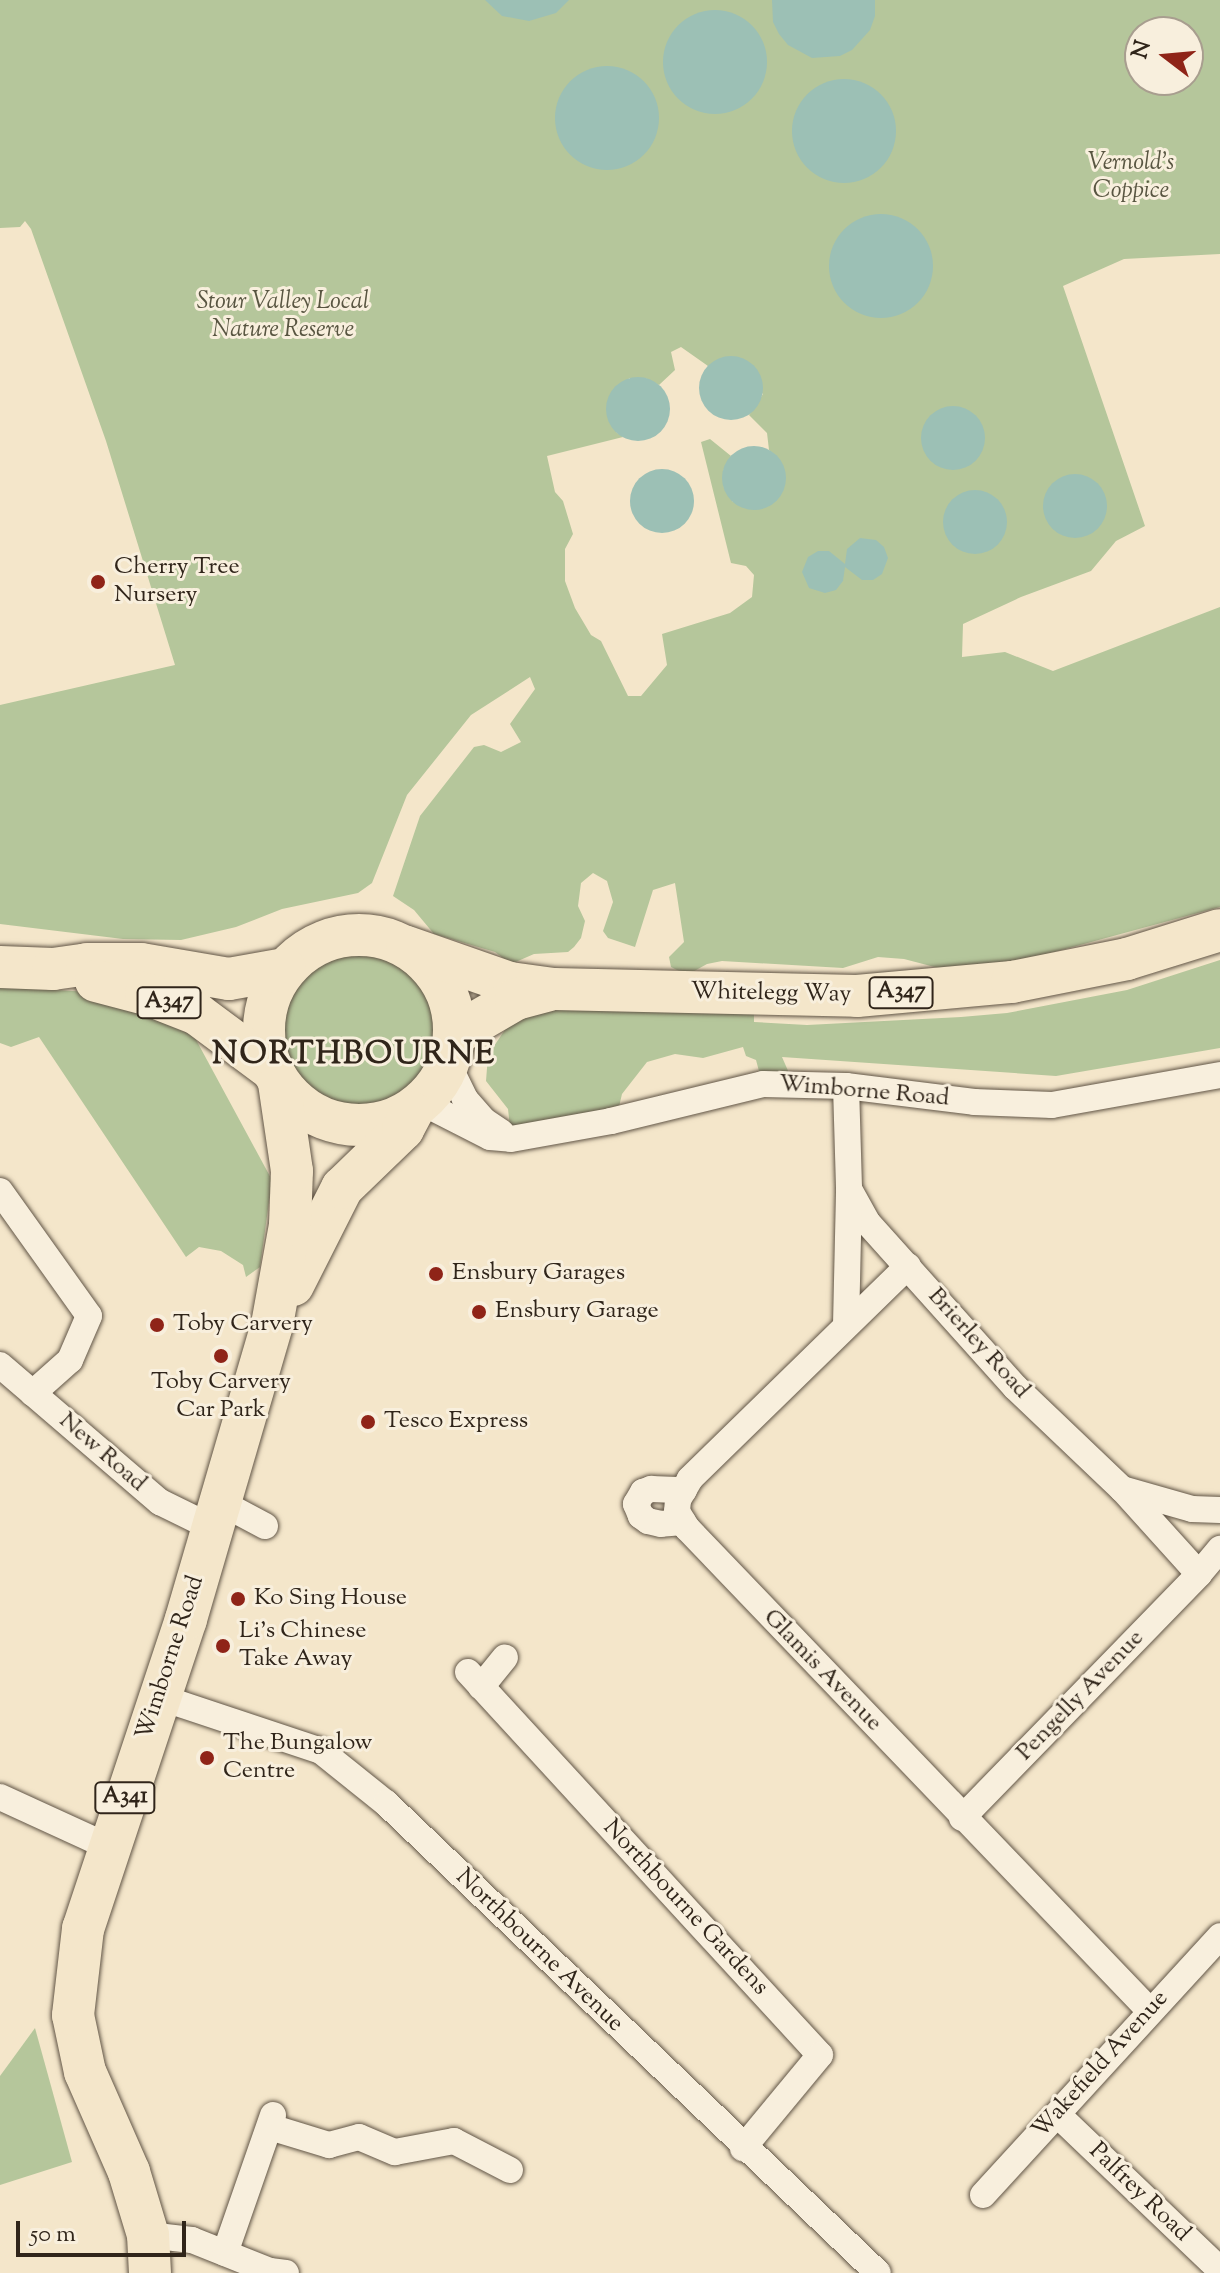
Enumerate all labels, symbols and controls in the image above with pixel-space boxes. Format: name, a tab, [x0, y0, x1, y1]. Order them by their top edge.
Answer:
north arrow	[1124, 16, 1204, 96]
text: N	[1125, 37, 1161, 63]
park label: Vernold's Coppice	[1088, 150, 1174, 206]
park label: Stour Valley Local Nature Reserve	[197, 289, 369, 345]
place label: Cherry Tree Nursery	[114, 554, 240, 610]
marker: Cherry Tree Nursery	[89, 573, 107, 591]
road number: A347	[867, 975, 935, 1011]
street label: Whitelegg Way	[690, 978, 852, 1010]
road number: A347	[135, 985, 203, 1021]
district label: NORTHBOURNE	[212, 1036, 496, 1074]
street label: Wimborne Road	[778, 1070, 950, 1114]
place label: Ensbury Garages	[452, 1260, 625, 1288]
marker: Ensbury Garages	[427, 1265, 445, 1283]
street label: Brierley Road	[921, 1283, 1035, 1405]
place label: Ensbury Garage	[495, 1298, 659, 1326]
marker: Ensbury Garage	[470, 1303, 488, 1321]
place label: Toby Carvery	[173, 1311, 313, 1339]
marker: Toby Carvery	[148, 1316, 166, 1334]
marker: Toby Carvery Car Park	[212, 1347, 230, 1365]
place label: Toby Carvery Car Park	[151, 1369, 291, 1425]
street label: New Road	[52, 1407, 152, 1499]
place label: Tesco Express	[384, 1408, 528, 1436]
marker: Tesco Express	[359, 1413, 377, 1431]
street label: Wimborne Road	[131, 1572, 211, 1744]
place label: Ko Sing House	[254, 1585, 407, 1613]
marker: Ko Sing House	[229, 1590, 247, 1608]
street label: Glamis Avenue	[756, 1604, 888, 1738]
place label: Li's Chinese Take Away	[239, 1618, 366, 1674]
street label: Pengelly Avenue	[1011, 1625, 1151, 1767]
marker: Li's Chinese Take Away	[214, 1637, 232, 1655]
place label: The Bungalow Centre	[223, 1730, 373, 1786]
marker: The Bungalow Centre	[198, 1749, 216, 1767]
road number: A341	[93, 1780, 157, 1816]
street label: Northbourne Gardens	[596, 1814, 774, 2002]
street label: Northbourne Avenue	[449, 1863, 629, 2039]
street label: Wakefield Avenue	[1027, 1985, 1175, 2145]
street label: Palfrey Road	[1082, 2137, 1196, 2249]
scale bar	[20, 2205, 190, 2255]
text: 50 m	[30, 2218, 76, 2252]

